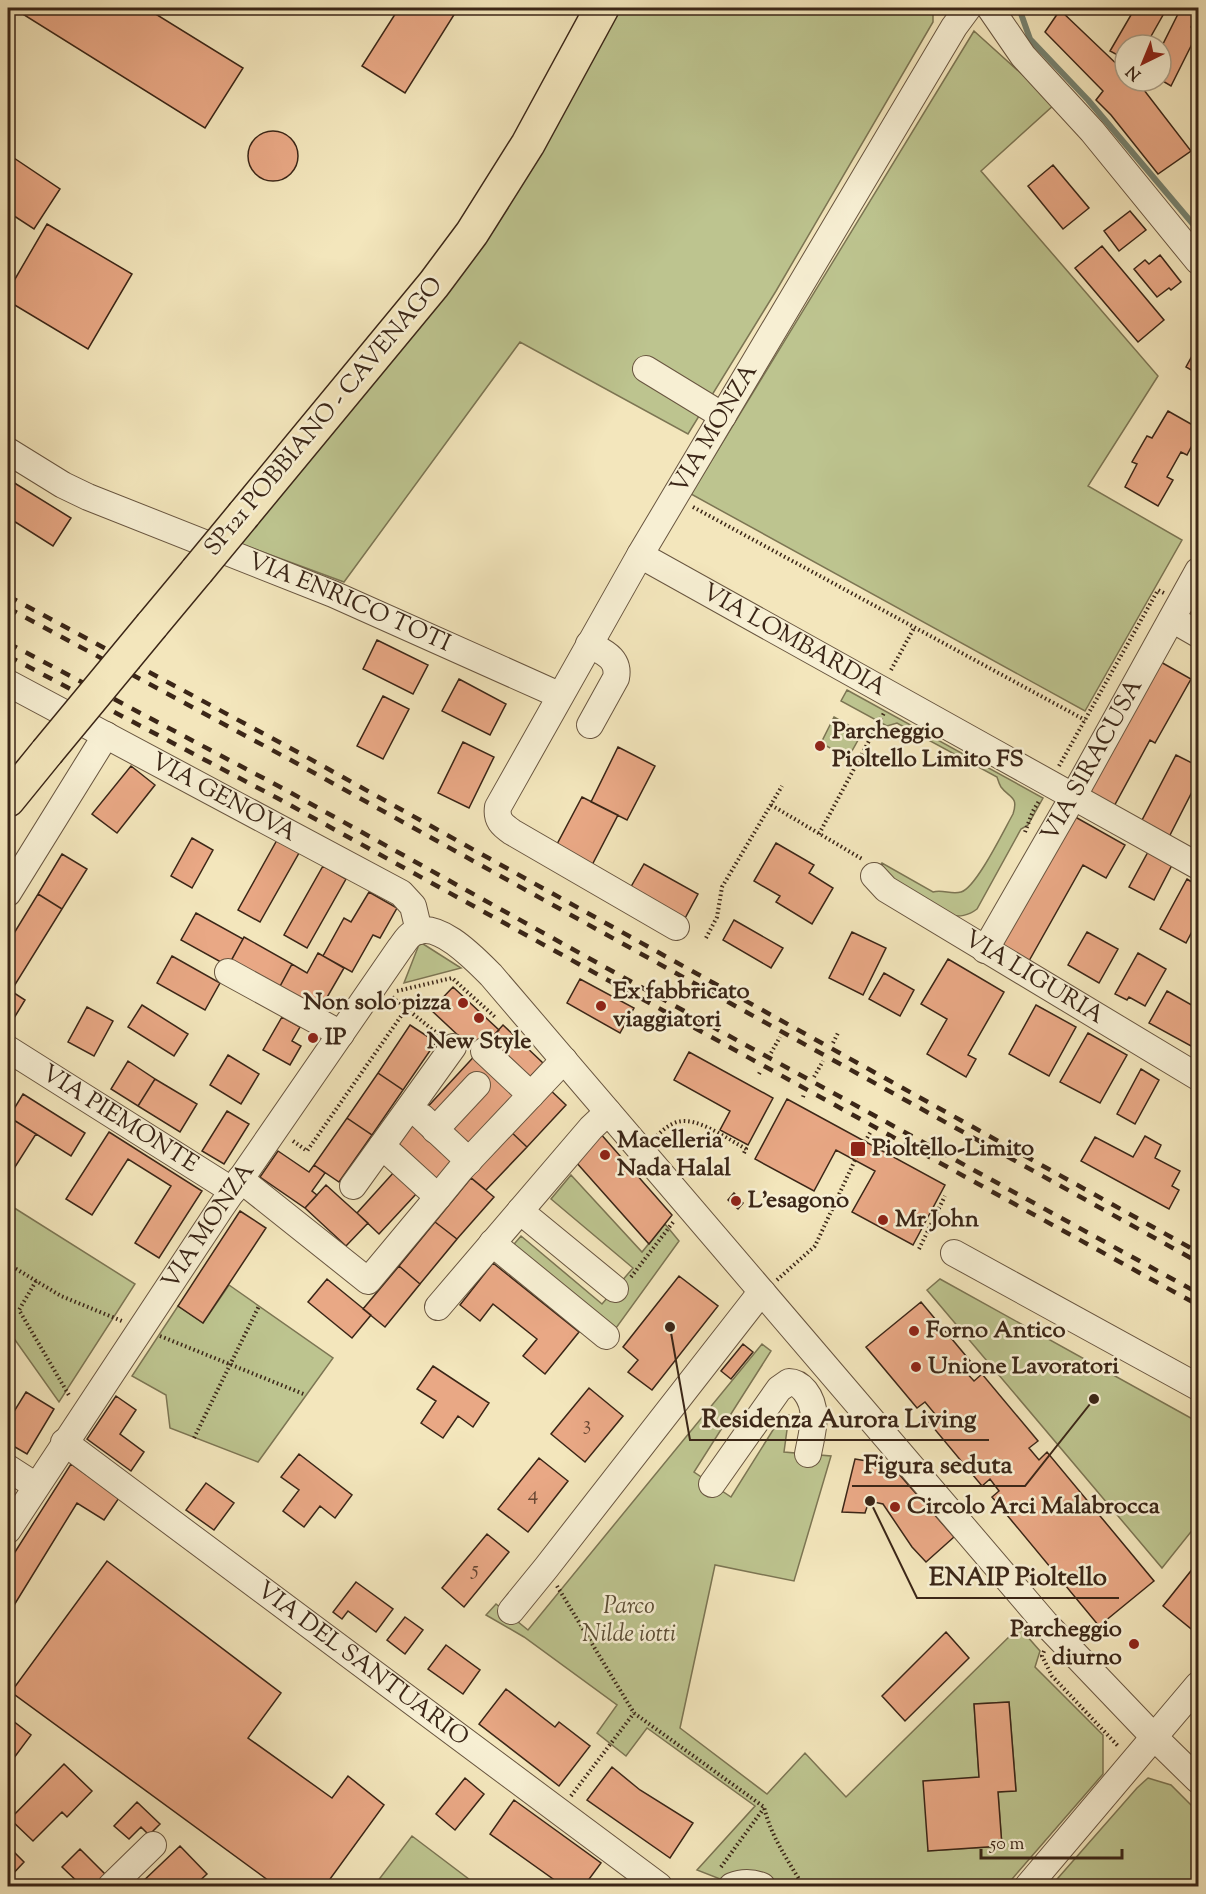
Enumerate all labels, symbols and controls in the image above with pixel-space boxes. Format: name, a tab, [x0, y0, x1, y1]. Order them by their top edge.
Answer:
north arrow	[1113, 33, 1173, 93]
text: N	[1122, 59, 1147, 85]
street label: SP121 POBBIANO - CAVENAGO	[197, 270, 451, 564]
street label: VIA MONZA	[663, 357, 767, 500]
street label: VIA ENRICO TOTI	[242, 545, 456, 661]
street label: VIA LOMBARDIA	[695, 576, 892, 706]
street label: VIA SIRACUSA	[1034, 673, 1152, 848]
place label: Parcheggio Pioltello Limito FS	[832, 715, 1024, 777]
marker: Parcheggio Pioltello Limito FS	[813, 739, 827, 753]
street label: VIA GENOVA	[144, 745, 302, 851]
street label: VIA LIGURIA	[957, 923, 1110, 1034]
place label: Ex fabbricato viaggiatori	[613, 975, 750, 1037]
place label: Non solo pizza	[303, 986, 452, 1020]
marker: Non solo pizza	[456, 996, 470, 1010]
marker: Ex fabbricato viaggiatori	[594, 999, 608, 1013]
marker: New Style	[472, 1011, 486, 1025]
place label: IP	[325, 1021, 347, 1055]
place label: New Style	[427, 1025, 531, 1059]
marker: IP	[306, 1031, 320, 1045]
street label: VIA PIEMONTE	[34, 1057, 205, 1182]
place label: Macelleria Nada Halal	[617, 1124, 731, 1186]
place label: Pioltello-Limito	[872, 1132, 1034, 1166]
marker: Pioltello-Limito	[849, 1140, 867, 1158]
marker: Macelleria Nada Halal	[598, 1148, 612, 1162]
street label: VIA MONZA	[154, 1156, 264, 1296]
place label: L'esagono	[748, 1184, 849, 1218]
marker: L'esagono	[729, 1194, 743, 1208]
place label: Mr John	[895, 1203, 980, 1237]
marker: Mr John	[876, 1213, 890, 1227]
place label: Forno Antico	[926, 1314, 1066, 1348]
marker: Forno Antico	[907, 1324, 921, 1338]
place label: Unione Lavoratori	[928, 1350, 1119, 1384]
marker: Unione Lavoratori	[909, 1360, 923, 1374]
callout: Residenza Aurora Living	[690, 1396, 989, 1440]
text: Residenza Aurora Living	[702, 1402, 977, 1439]
house number: 3	[583, 1410, 591, 1440]
callout: Figura seduta	[852, 1442, 1025, 1486]
text: Figura seduta	[864, 1448, 1012, 1485]
house number: 4	[528, 1480, 538, 1510]
place label: Circolo Arci Malabrocca	[907, 1490, 1161, 1524]
marker: Circolo Arci Malabrocca	[888, 1500, 902, 1514]
callout: ENAIP Pioltello	[917, 1554, 1119, 1598]
house number: 5	[470, 1555, 479, 1585]
text: ENAIP Pioltello	[929, 1560, 1107, 1597]
street label: VIA DEL SANTUARIO	[249, 1574, 475, 1755]
park label: Parco Nilde iotti	[582, 1590, 676, 1652]
place label: Parcheggio diurno	[1010, 1613, 1122, 1675]
marker: Parcheggio diurno	[1127, 1637, 1141, 1651]
scale bar	[981, 1822, 1122, 1860]
text: 50 m	[989, 1832, 1025, 1858]

